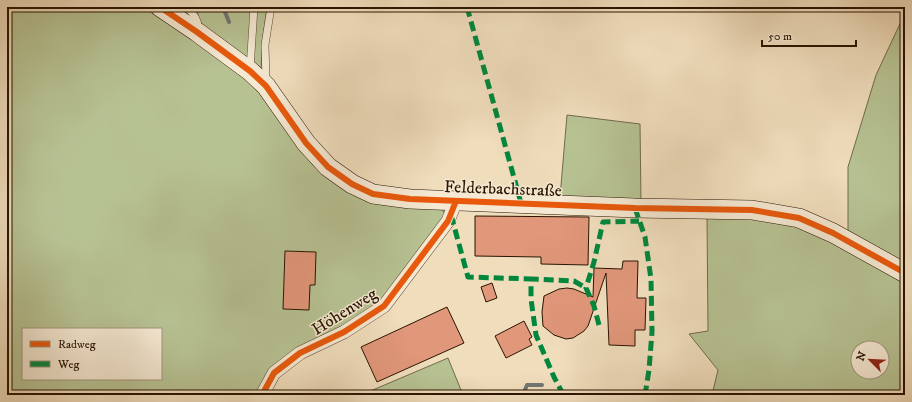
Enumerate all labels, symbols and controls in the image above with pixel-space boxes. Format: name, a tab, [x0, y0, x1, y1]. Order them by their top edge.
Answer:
scale bar	[762, 22, 856, 48]
text: 50 m	[768, 29, 792, 44]
street label: Felderbachstraße	[444, 176, 562, 202]
street label: Höhenweg	[308, 283, 382, 341]
legend	[22, 328, 162, 380]
text: Radweg	[58, 337, 96, 352]
north arrow	[850, 340, 890, 380]
text: N	[854, 349, 870, 363]
text: Weg	[57, 357, 79, 372]

